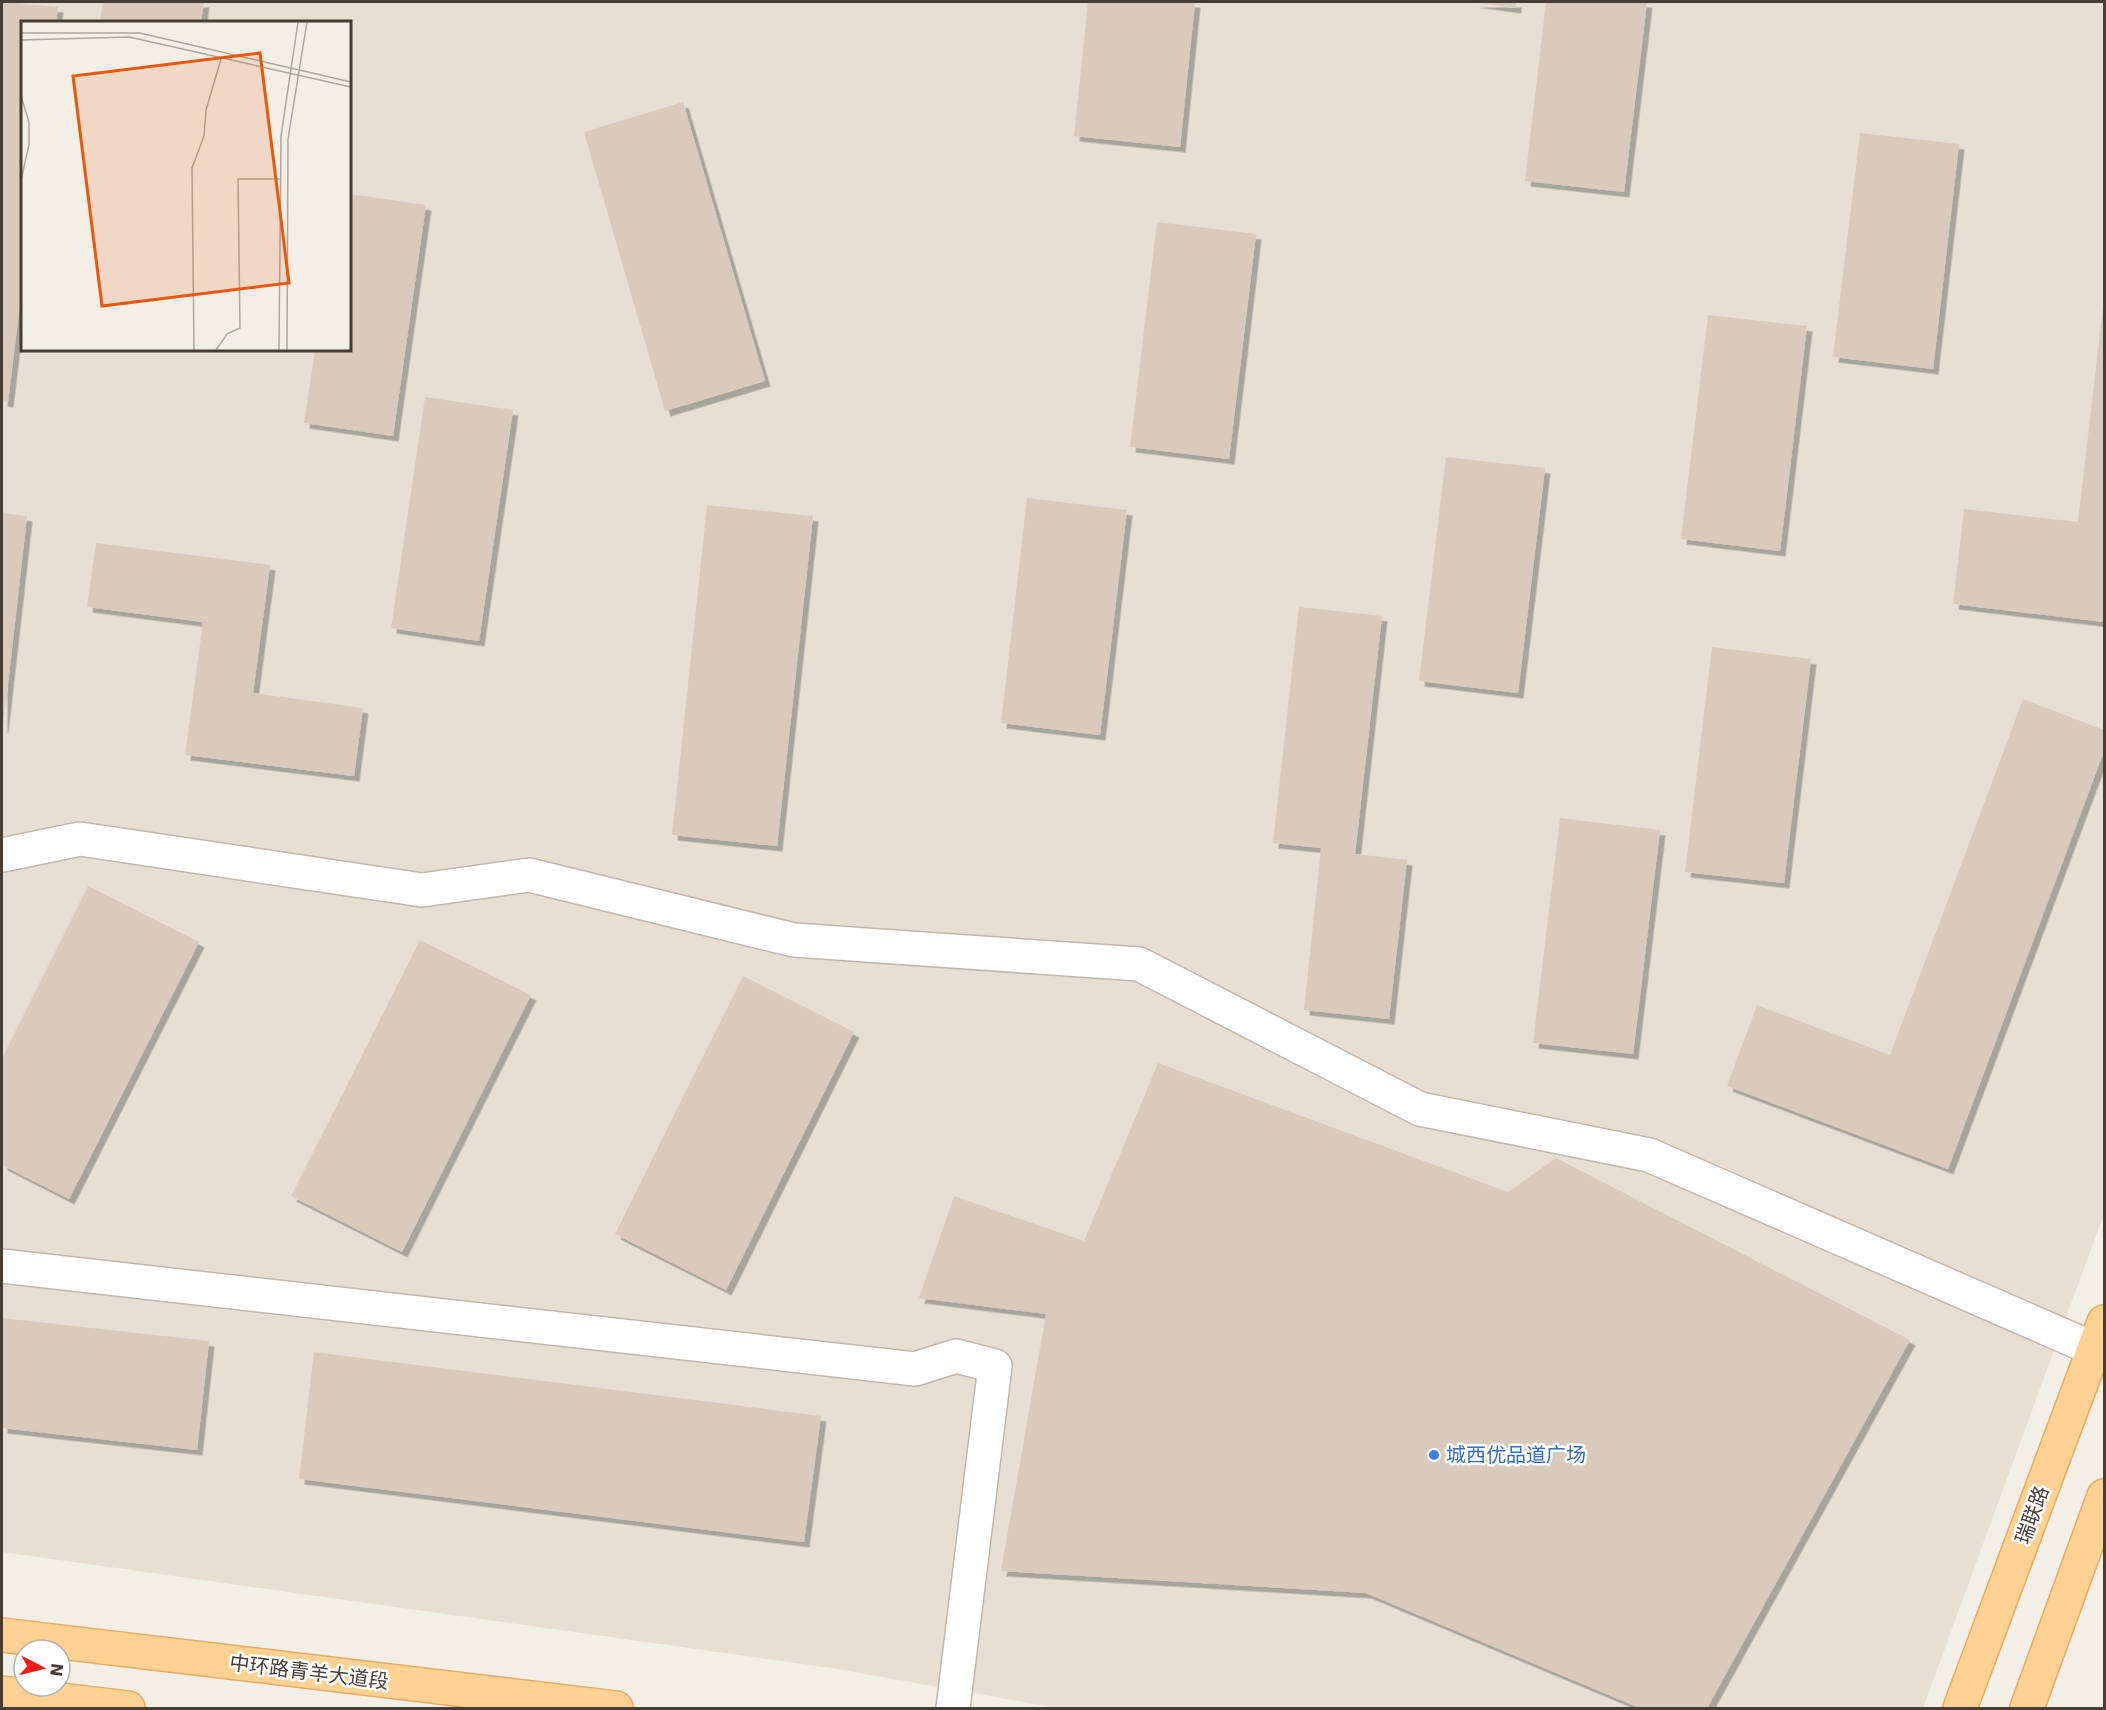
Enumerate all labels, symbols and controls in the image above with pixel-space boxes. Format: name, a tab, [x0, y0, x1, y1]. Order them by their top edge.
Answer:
inset map	[21, 21, 351, 351]
place label: 城西优品道广场	[1446, 1443, 1586, 1467]
marker: 城西优品道广场	[1427, 1448, 1441, 1462]
street label: 瑞联路	[2010, 1483, 2054, 1547]
north arrow	[12, 1638, 72, 1698]
street label: 中环路青羊大道段	[228, 1650, 390, 1694]
text: N	[46, 1662, 67, 1678]

